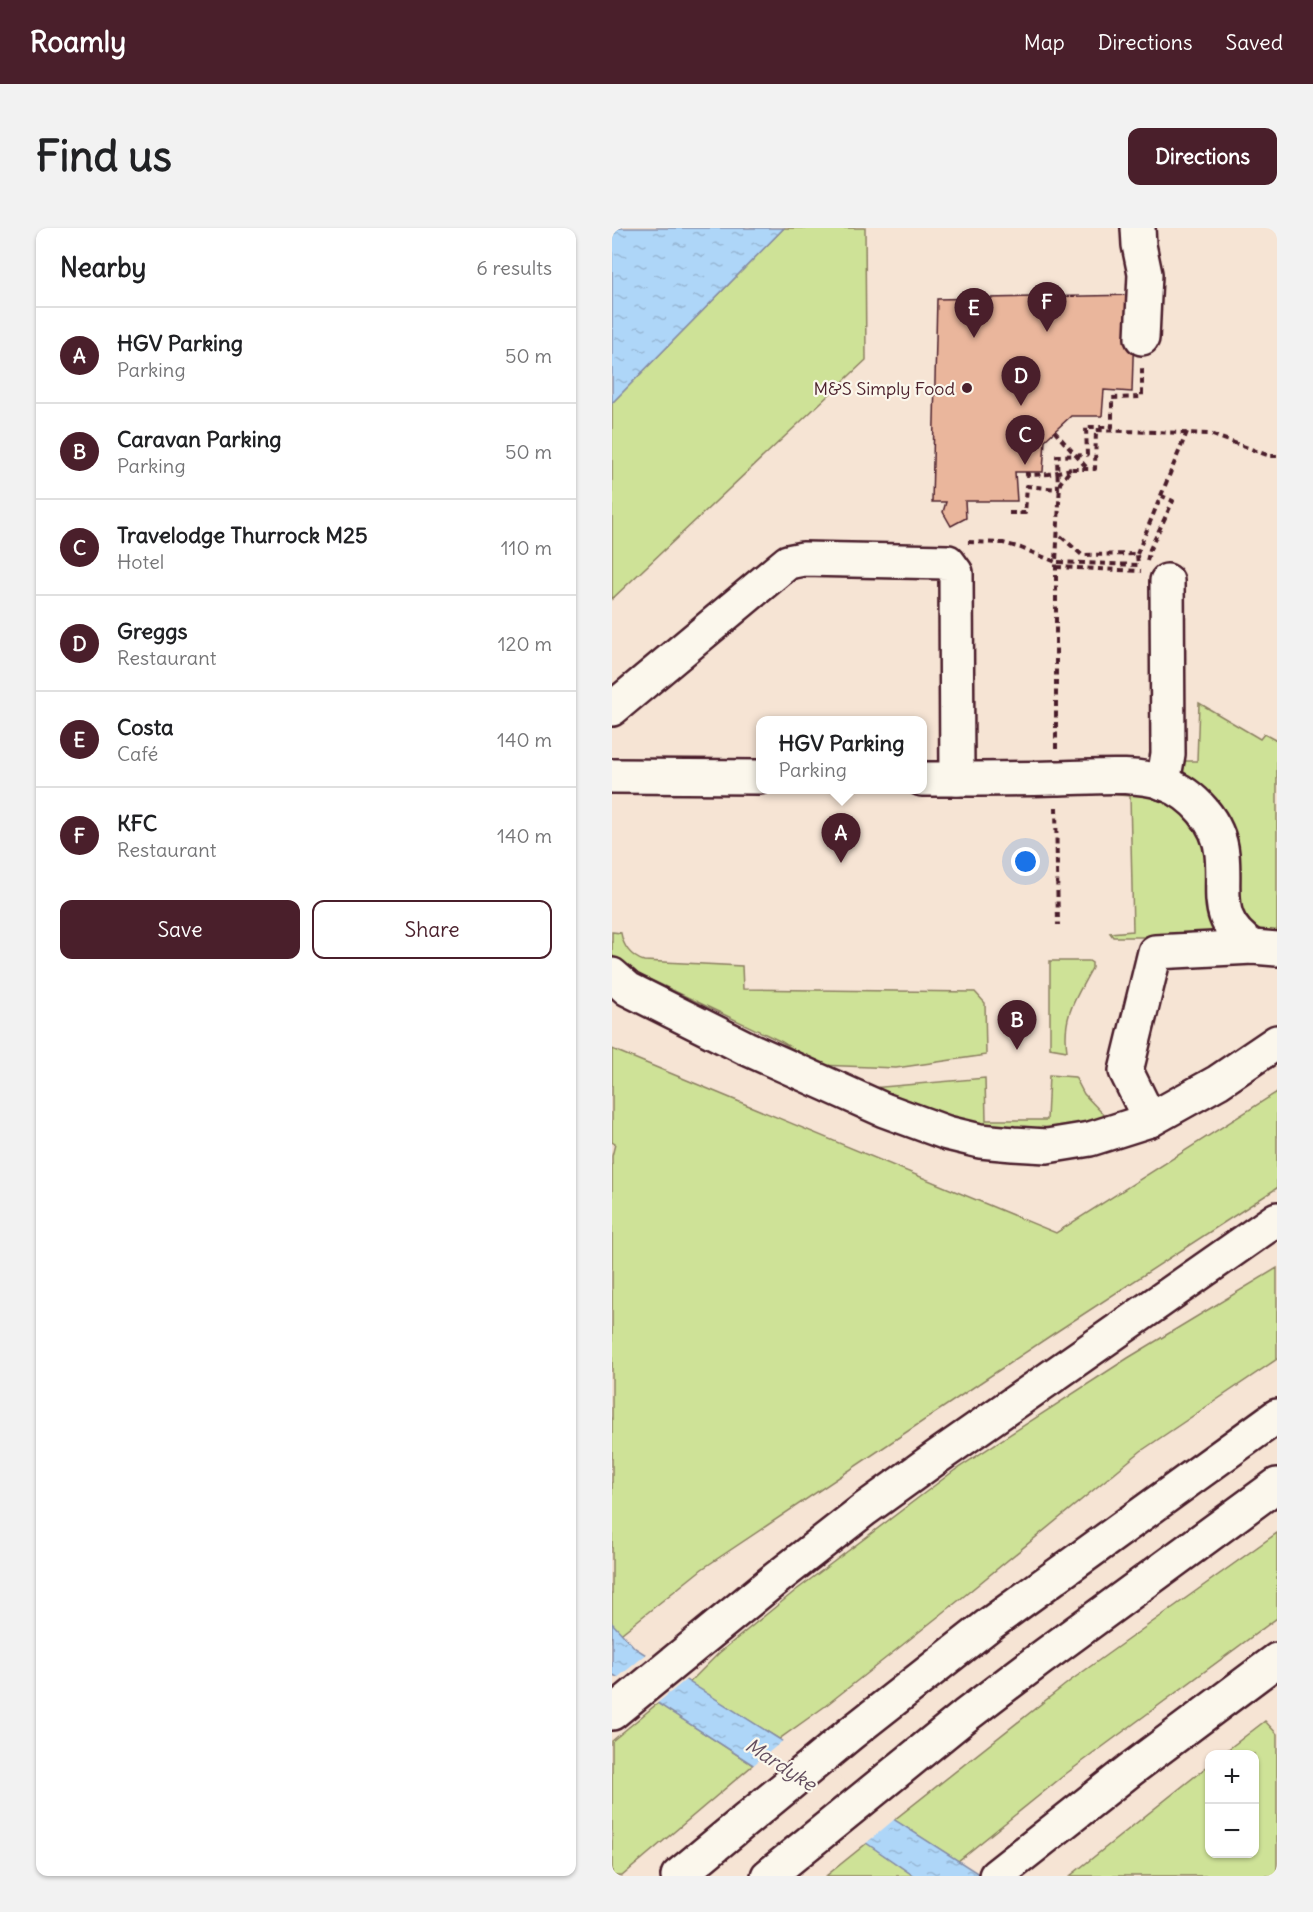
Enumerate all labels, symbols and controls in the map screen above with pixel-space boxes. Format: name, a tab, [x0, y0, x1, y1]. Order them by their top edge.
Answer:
text: Roamly	[30, 24, 126, 60]
text: Map	[1024, 29, 1065, 56]
text: Directions	[1098, 29, 1192, 56]
text: Saved	[1225, 29, 1283, 56]
button: Directions	[1128, 128, 1277, 185]
text: Find us	[36, 130, 172, 182]
text: Nearby	[60, 251, 146, 284]
text: 6 results	[476, 255, 552, 280]
pin: F	[1028, 282, 1066, 332]
pin: E	[954, 288, 994, 338]
text: HGV Parking	[117, 329, 243, 357]
text: A	[73, 343, 86, 368]
text: 50 m	[505, 343, 552, 368]
pin: D	[1002, 356, 1040, 406]
text: Parking	[117, 357, 186, 382]
place label: M&S Simply Food	[813, 377, 955, 400]
marker: M&S Simply Food	[960, 381, 974, 395]
pin: C	[1006, 416, 1044, 465]
text: Caravan Parking	[117, 425, 282, 453]
text: B	[73, 439, 86, 464]
text: 50 m	[505, 439, 552, 464]
text: Parking	[117, 453, 186, 478]
text: Travelodge Thurrock M25	[117, 521, 368, 549]
text: C	[73, 535, 86, 560]
text: 110 m	[501, 535, 552, 560]
text: Hotel	[117, 549, 164, 574]
text: Greggs	[117, 617, 188, 645]
text: D	[72, 631, 87, 656]
text: 120 m	[498, 631, 552, 656]
text: Restaurant	[117, 645, 216, 670]
text: Costa	[117, 713, 174, 741]
popup	[756, 716, 927, 794]
text: E	[74, 727, 85, 752]
text: 140 m	[497, 727, 552, 752]
text: HGV Parking	[778, 729, 905, 757]
text: Café	[117, 741, 158, 766]
text: Parking	[778, 757, 847, 782]
text: KFC	[117, 809, 157, 837]
pin: A	[822, 814, 860, 863]
text: F	[74, 823, 85, 848]
text: 140 m	[497, 823, 552, 848]
text: Restaurant	[117, 837, 216, 862]
your location	[1011, 847, 1040, 876]
button: Save	[60, 900, 300, 959]
button: Share	[312, 900, 552, 959]
pin: B	[998, 1000, 1036, 1050]
water label: Mardyke	[741, 1732, 822, 1797]
map controls	[1205, 1750, 1259, 1858]
button: +	[1205, 1750, 1259, 1804]
button: −	[1205, 1804, 1259, 1858]

